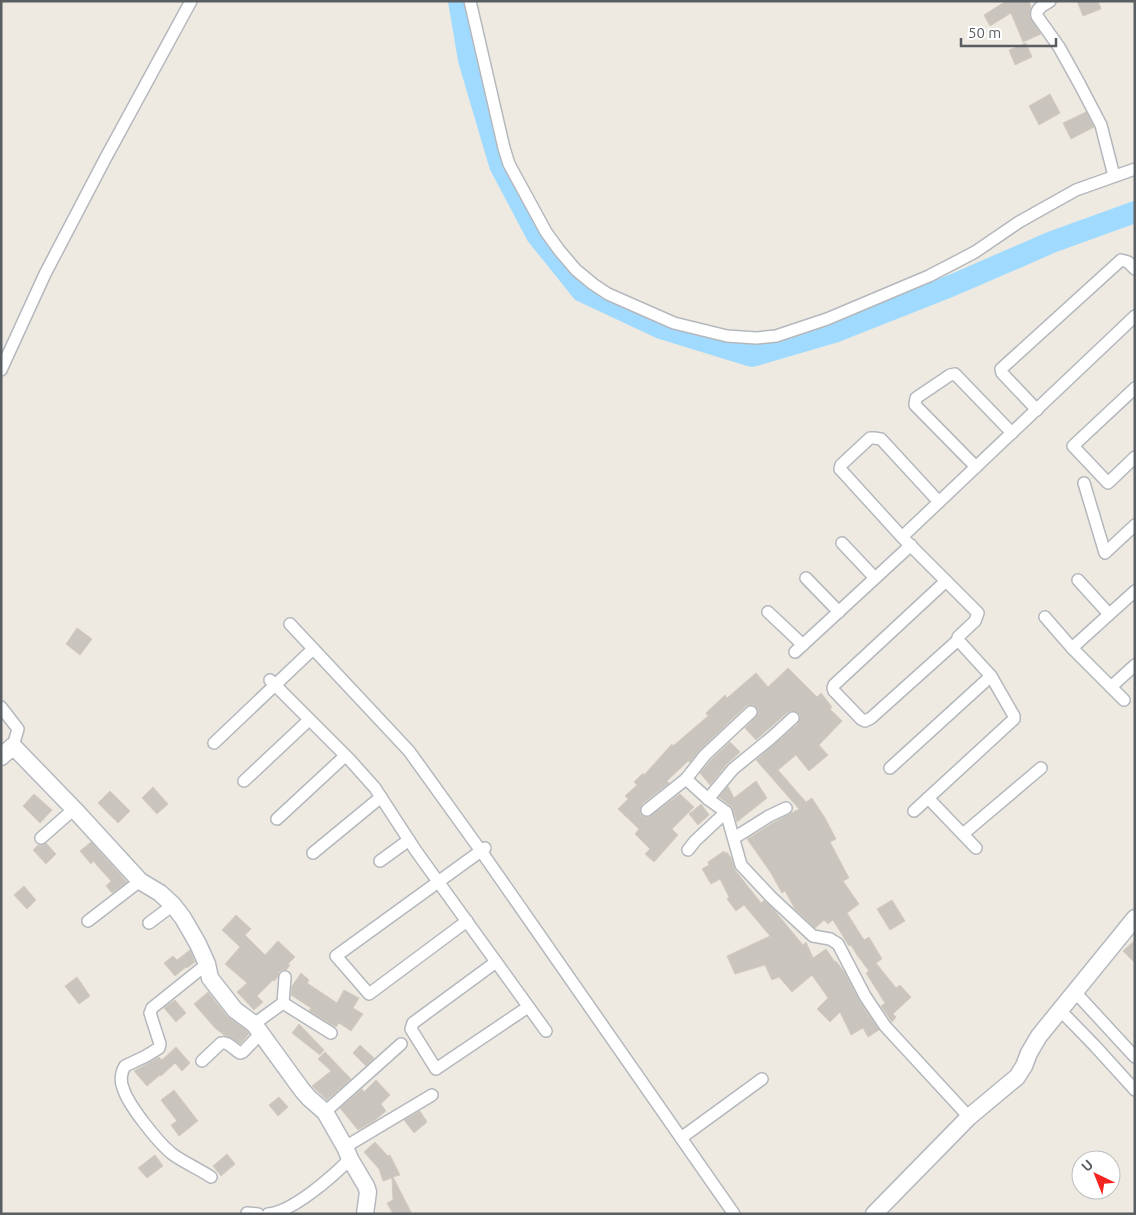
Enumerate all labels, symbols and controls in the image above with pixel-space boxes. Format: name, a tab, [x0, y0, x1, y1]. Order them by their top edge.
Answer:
scale bar	[961, 15, 1056, 47]
text: 50 m	[968, 24, 1001, 41]
north arrow	[1071, 1150, 1121, 1200]
text: U	[1078, 1156, 1096, 1175]

